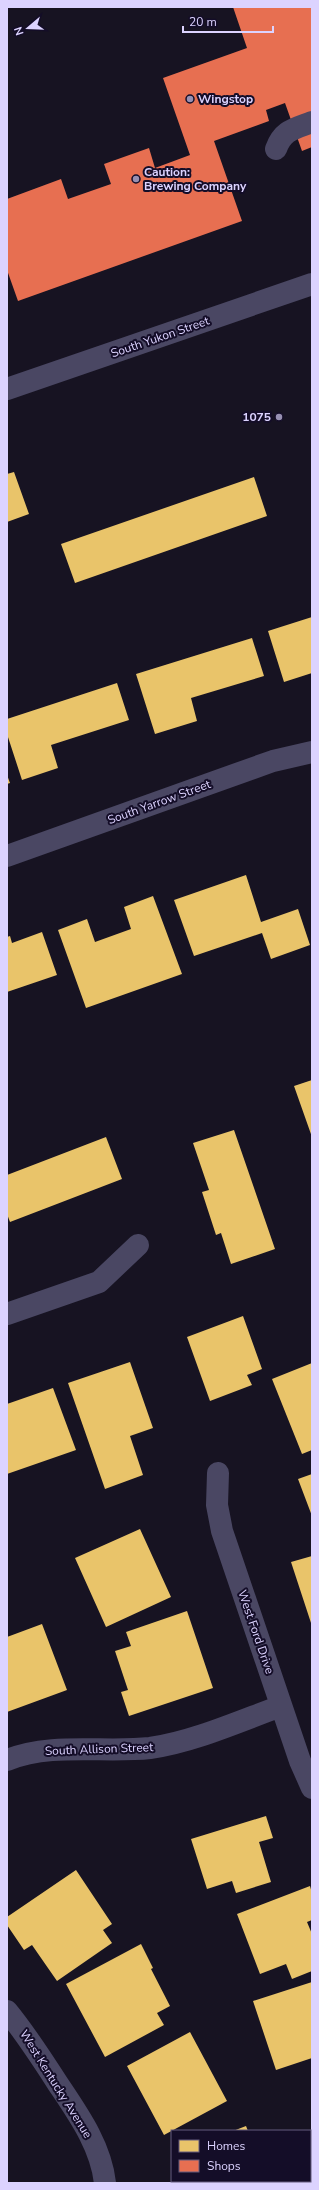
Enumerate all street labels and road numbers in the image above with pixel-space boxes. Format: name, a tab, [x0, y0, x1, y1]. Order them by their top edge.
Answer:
street label: South Yukon Street	[109, 312, 212, 361]
street label: South Yarrow Street	[105, 776, 213, 828]
street label: West Ford Drive	[234, 1588, 278, 1676]
street label: South Allison Street	[44, 1739, 154, 1759]
street label: West Kentucky Avenue	[16, 2027, 96, 2141]

